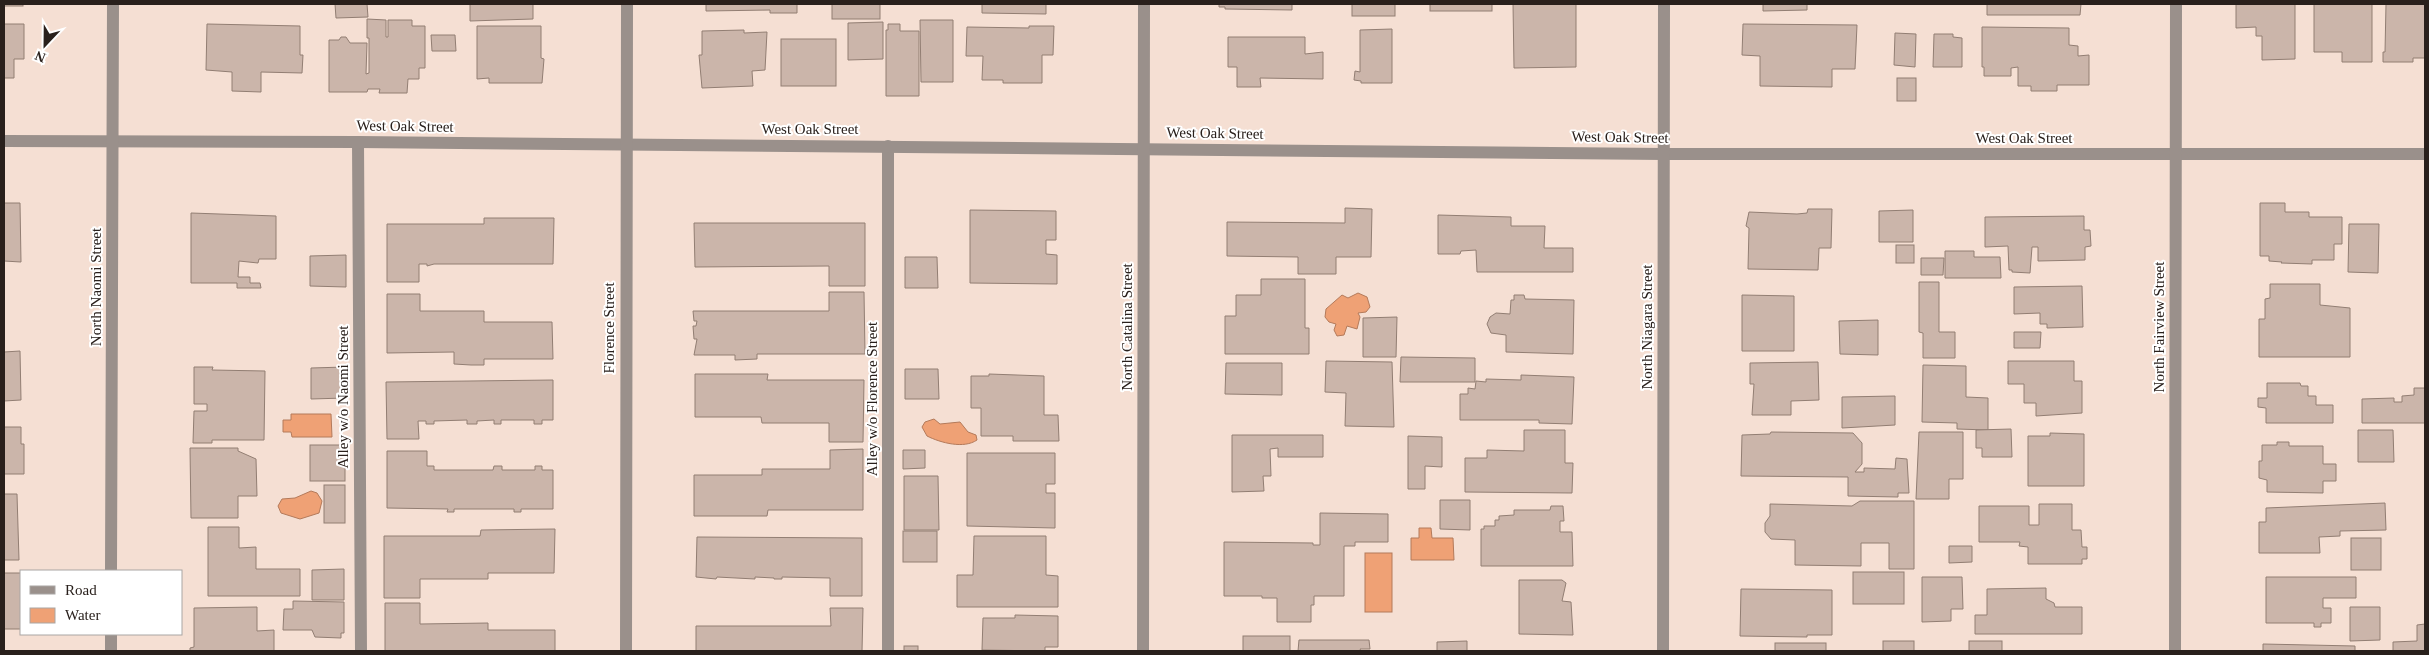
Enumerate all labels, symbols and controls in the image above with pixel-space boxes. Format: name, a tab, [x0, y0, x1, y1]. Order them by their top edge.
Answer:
north arrow	[20, 20, 70, 70]
text: N	[33, 48, 48, 65]
street label: West Oak Street	[356, 117, 455, 135]
street label: West Oak Street	[761, 121, 859, 137]
street label: West Oak Street	[1166, 124, 1265, 142]
street label: West Oak Street	[1571, 128, 1670, 146]
street label: West Oak Street	[1975, 130, 2073, 146]
street label: North Naomi Street	[88, 227, 104, 346]
street label: North Fairview Street	[2151, 261, 2167, 392]
street label: North Catalina Street	[1119, 262, 1135, 391]
street label: North Niagara Street	[1639, 264, 1655, 389]
street label: Florence Street	[601, 282, 617, 374]
street label: Alley w/o Florence Street	[864, 321, 880, 476]
street label: Alley w/o Naomi Street	[335, 325, 351, 468]
legend	[20, 570, 182, 635]
text: Road	[65, 582, 97, 598]
text: Water	[65, 607, 100, 623]

